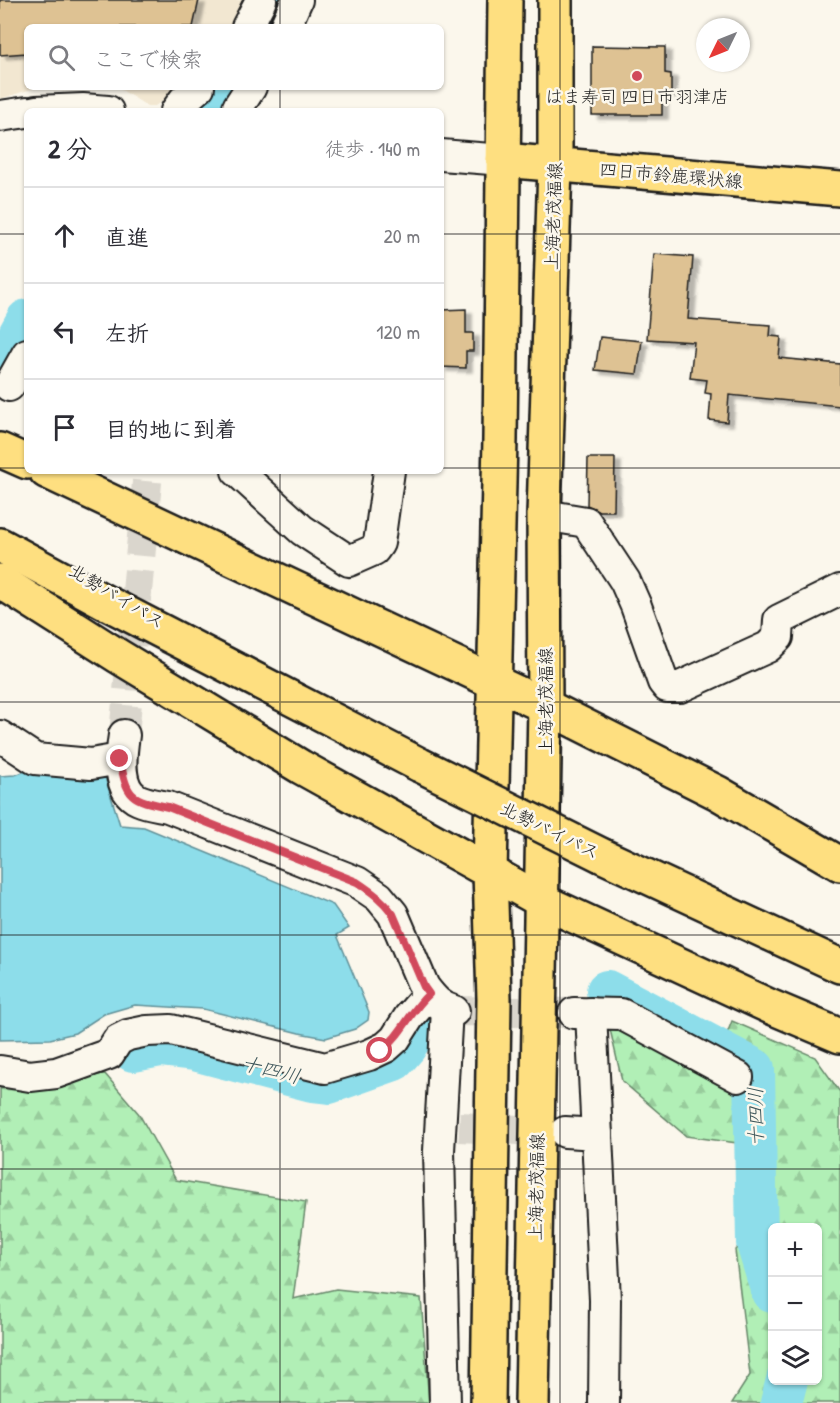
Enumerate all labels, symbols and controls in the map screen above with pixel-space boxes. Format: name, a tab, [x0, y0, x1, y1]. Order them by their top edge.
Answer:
north arrow	[696, 18, 750, 72]
search box	[24, 24, 444, 90]
icon: search	[45, 41, 78, 74]
text: ここで検索	[93, 44, 203, 74]
marker: はま寿司 四日市羽津店	[630, 69, 644, 83]
place label: はま寿司 四日市羽津店	[545, 84, 729, 109]
text: 2 分	[48, 131, 92, 166]
text: 徒歩 · 140 m	[325, 135, 420, 162]
street label: 四日市鈴鹿環状線	[598, 156, 744, 194]
street label: 上海老茂福線	[539, 162, 567, 270]
icon: ahead	[48, 219, 81, 252]
text: 直進	[105, 222, 149, 252]
text: 20 m	[383, 222, 420, 249]
icon: left	[48, 315, 81, 348]
text: 左折	[105, 318, 149, 348]
text: 120 m	[376, 318, 420, 345]
icon: arrive	[48, 411, 81, 444]
text: 目的地に到着	[105, 414, 237, 444]
street label: 北勢バイパス	[64, 558, 170, 634]
street label: 上海老茂福線	[533, 647, 558, 755]
route end	[106, 745, 132, 771]
street label: 北勢バイパス	[496, 795, 604, 865]
route start	[366, 1037, 392, 1063]
water label: 十四川	[239, 1049, 303, 1089]
water label: 十四川	[741, 1087, 769, 1147]
street label: 上海老茂福線	[523, 1133, 549, 1241]
map controls	[768, 1223, 822, 1385]
button: +	[768, 1223, 822, 1277]
button: −	[768, 1277, 822, 1331]
button: layers	[768, 1331, 822, 1385]

